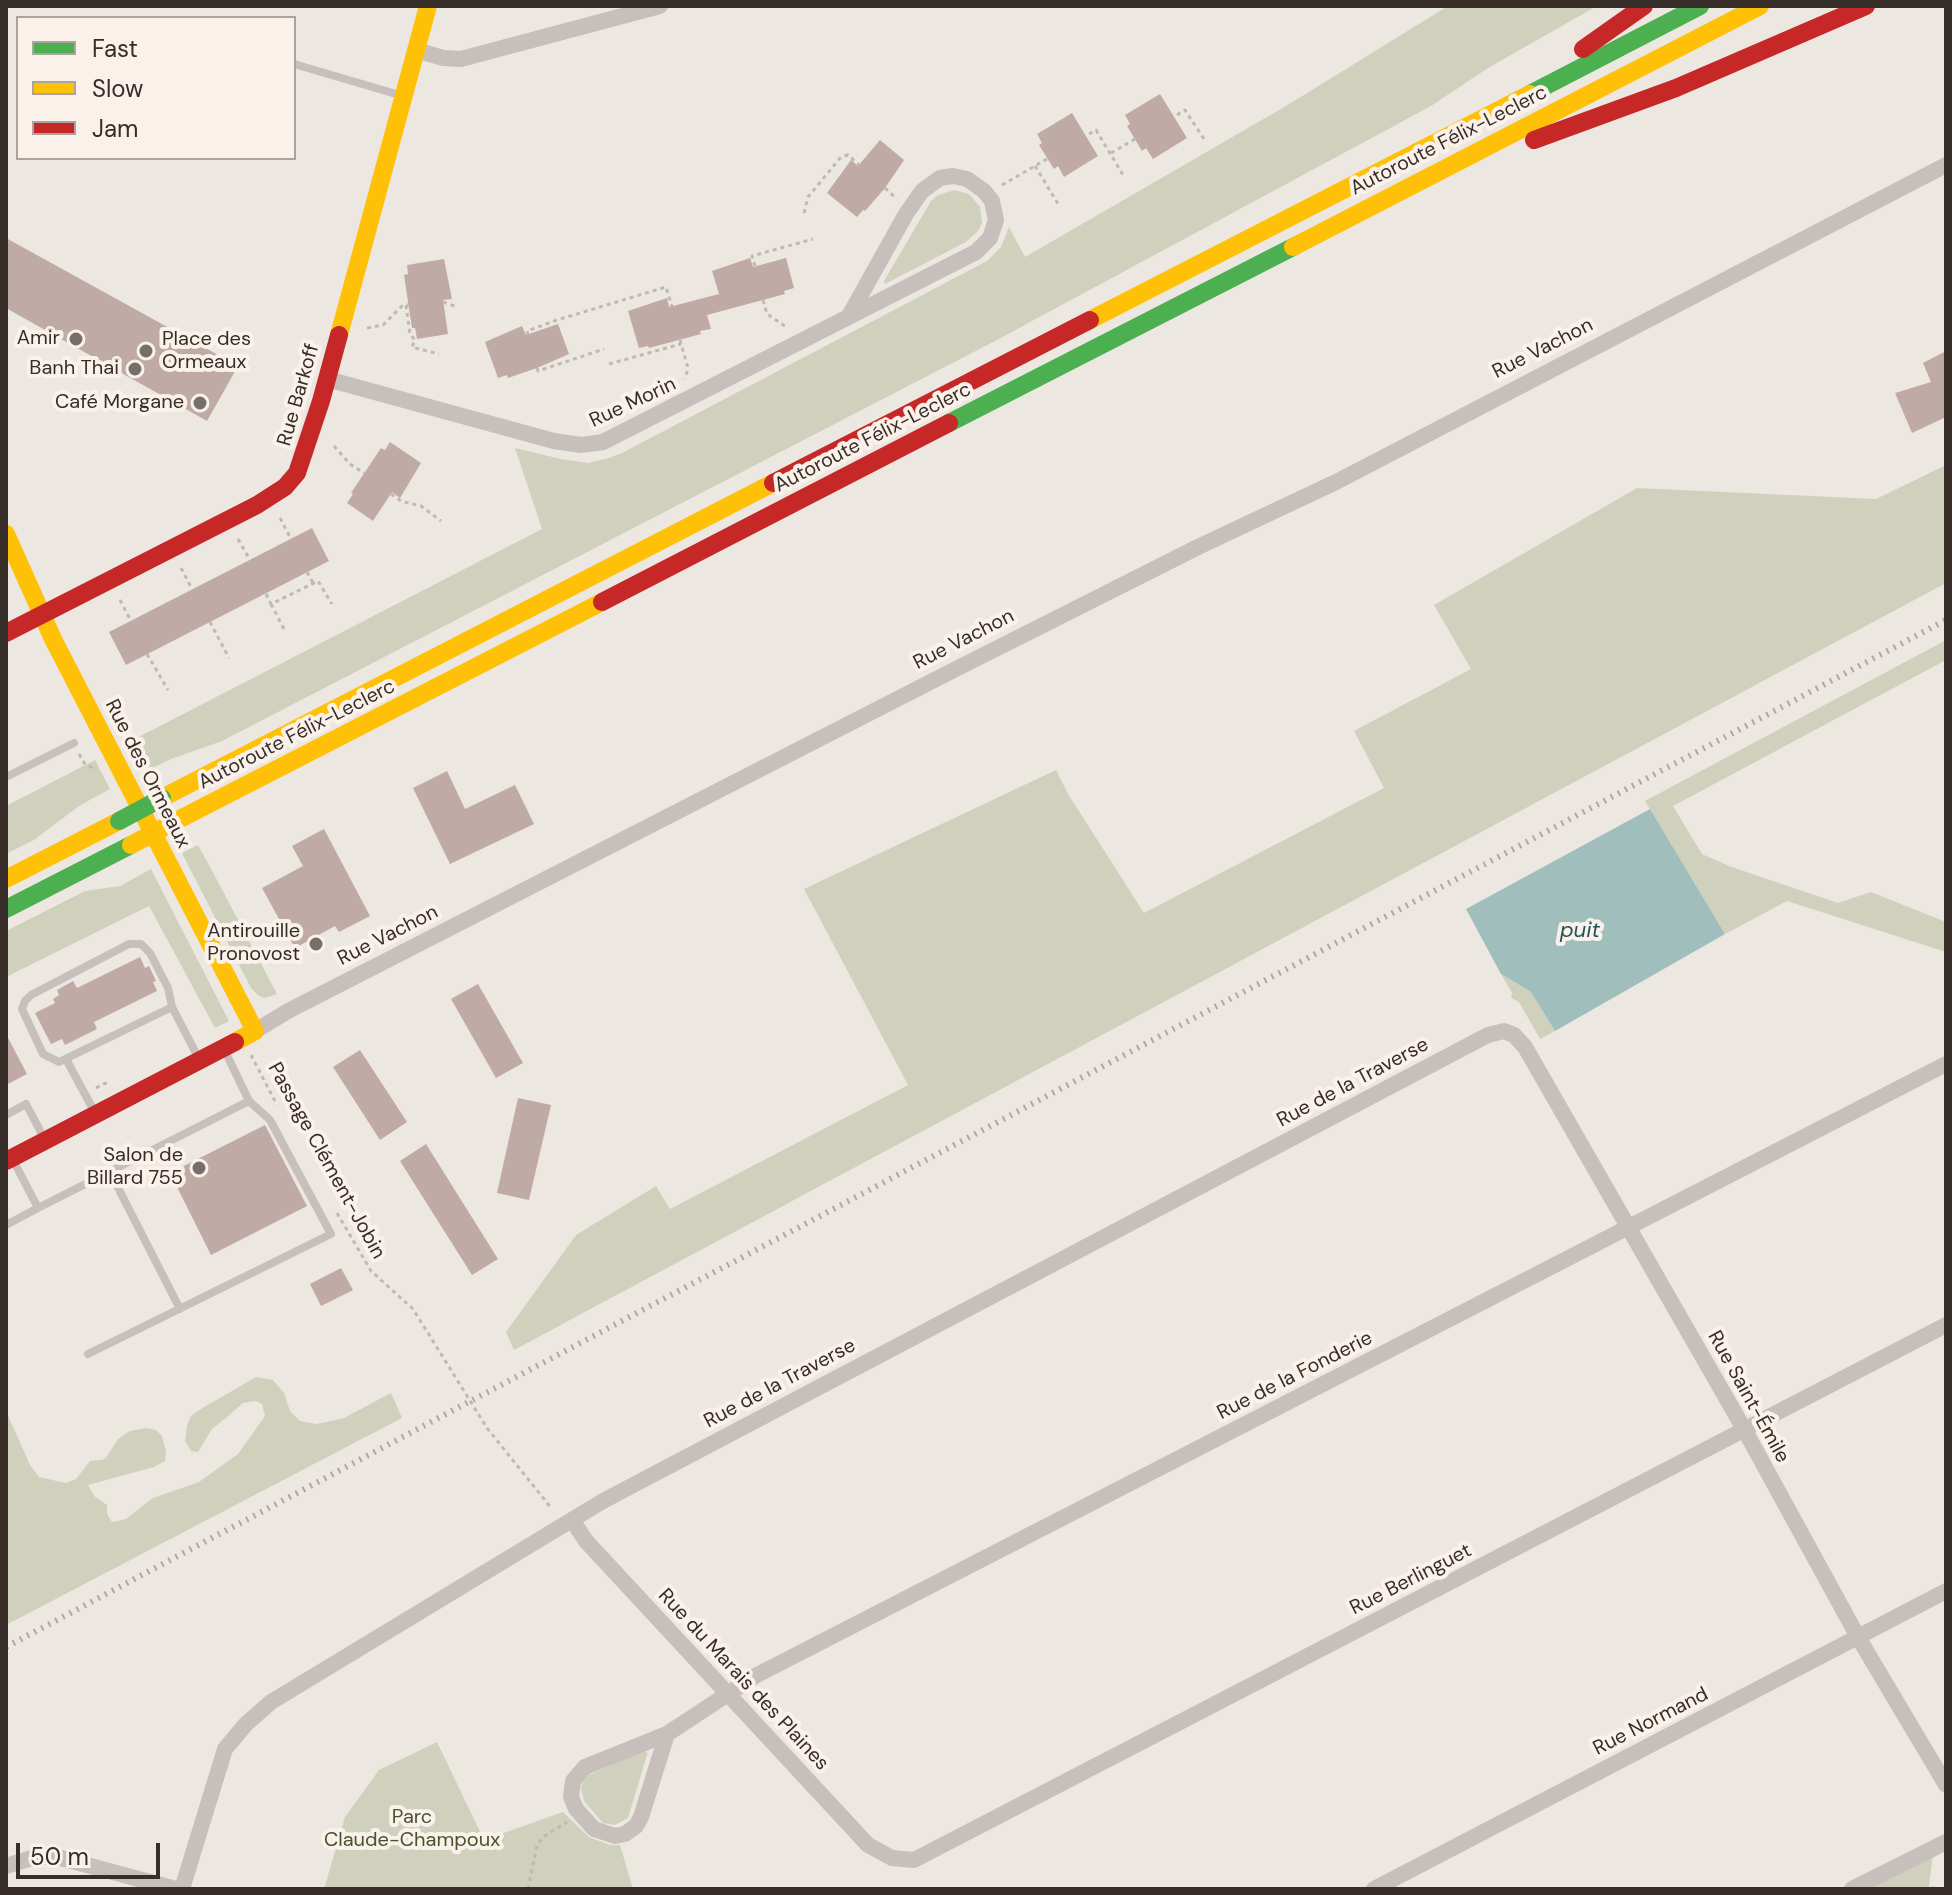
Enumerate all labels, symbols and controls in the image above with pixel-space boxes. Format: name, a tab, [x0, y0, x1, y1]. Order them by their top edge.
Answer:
legend	[16, 16, 296, 160]
text: Fast	[92, 33, 138, 64]
text: Slow	[92, 73, 143, 104]
street label: Autoroute Félix-Leclerc	[1347, 81, 1551, 201]
text: Jam	[92, 113, 138, 144]
street label: Rue Vachon	[1489, 313, 1597, 385]
place label: Amir	[17, 327, 60, 351]
place label: Place des Ormeaux	[162, 328, 251, 375]
marker: Amir	[67, 330, 85, 348]
street label: Rue Barkoff	[273, 341, 325, 449]
marker: Place des Ormeaux	[137, 342, 155, 360]
place label: Banh Thai	[29, 357, 119, 381]
marker: Banh Thai	[126, 360, 144, 378]
street label: Rue Morin	[586, 373, 680, 433]
street label: Autoroute Félix-Leclerc	[771, 378, 975, 498]
place label: Café Morgane	[55, 391, 184, 415]
marker: Café Morgane	[191, 394, 209, 412]
street label: Rue Vachon	[910, 604, 1018, 676]
street label: Autoroute Félix-Leclerc	[195, 675, 399, 795]
street label: Rue des Ormeaux	[99, 696, 195, 852]
street label: Rue Vachon	[334, 900, 442, 972]
water label: puit	[1560, 918, 1600, 944]
place label: Antirouille Pronovost	[207, 920, 300, 967]
marker: Antirouille Pronovost	[307, 935, 325, 953]
street label: Rue de la Traverse	[1273, 1033, 1433, 1133]
street label: Passage Clément-Jobin	[262, 1059, 390, 1263]
place label: Salon de Billard 755	[87, 1144, 183, 1191]
marker: Salon de Billard 755	[190, 1159, 208, 1177]
street label: Rue de la Fonderie	[1213, 1326, 1377, 1426]
street label: Rue Saint-Émile	[1702, 1327, 1794, 1467]
street label: Rue de la Traverse	[700, 1334, 860, 1434]
street label: Rue Berlinguet	[1346, 1539, 1476, 1621]
street label: Rue du Marais des Plaines	[653, 1584, 833, 1776]
street label: Rue Normand	[1589, 1683, 1713, 1761]
park label: Parc Claude-Champoux	[324, 1806, 500, 1853]
scale bar	[20, 1827, 164, 1877]
text: 50 m	[30, 1841, 89, 1872]

